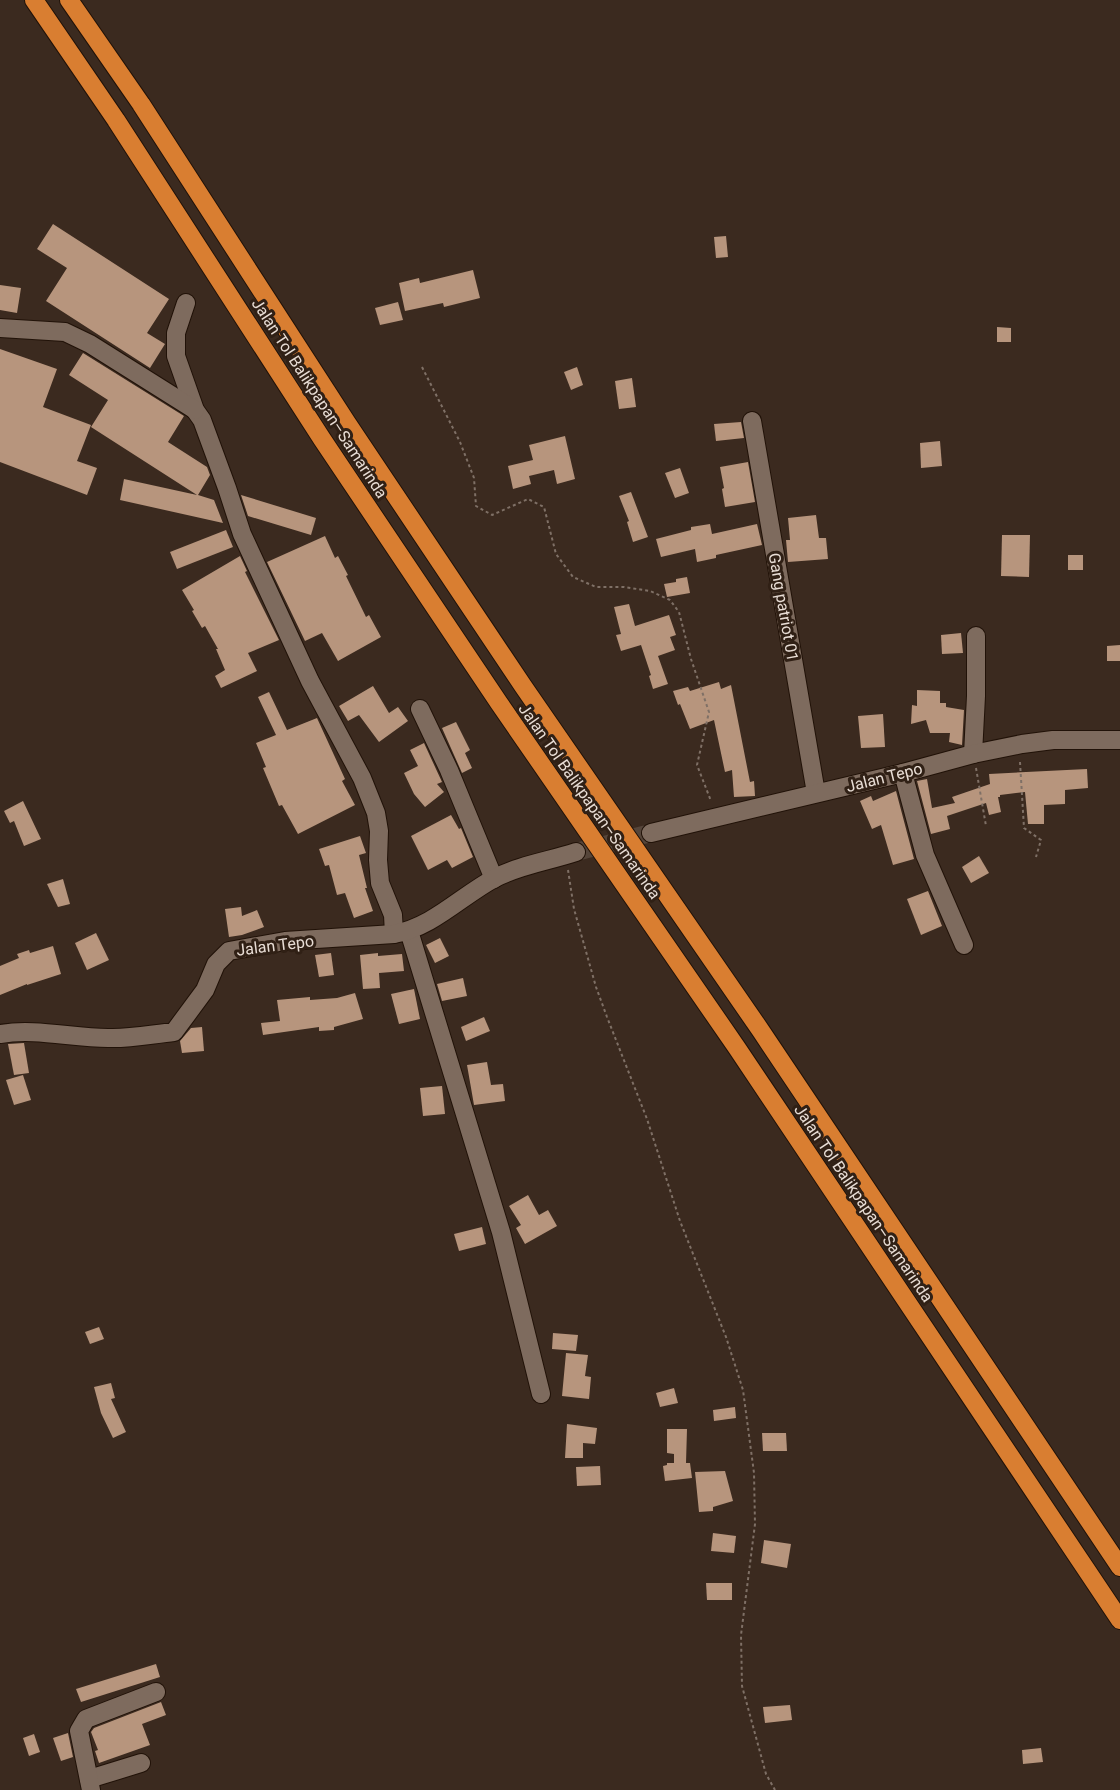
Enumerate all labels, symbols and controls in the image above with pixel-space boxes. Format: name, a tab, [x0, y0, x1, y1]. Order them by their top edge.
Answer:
street label: Jalan Tol Balikpapan–Samarinda	[248, 295, 391, 502]
street label: Gang patriot 01	[765, 551, 802, 663]
street label: Jalan Tol Balikpapan–Samarinda	[515, 700, 665, 903]
street label: Jalan Tepo	[844, 759, 924, 796]
street label: Jalan Tepo	[235, 931, 315, 960]
street label: Jalan Tol Balikpapan–Samarinda	[790, 1101, 937, 1306]

